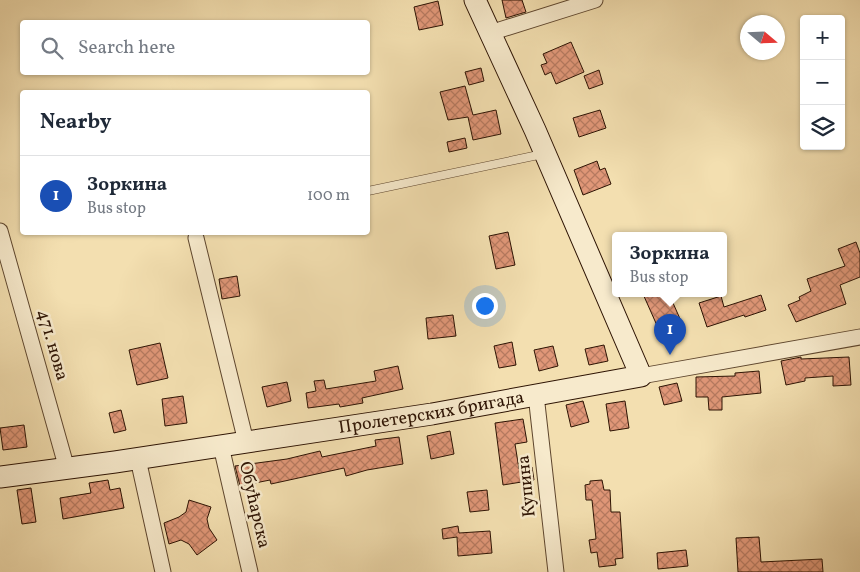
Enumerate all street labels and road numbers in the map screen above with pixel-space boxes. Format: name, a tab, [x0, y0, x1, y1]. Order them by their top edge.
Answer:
street label: 471. нова	[30, 306, 74, 384]
street label: Пролетерских бригада	[337, 385, 526, 441]
street label: Купина	[511, 454, 543, 518]
street label: Обућарска	[232, 459, 276, 551]

